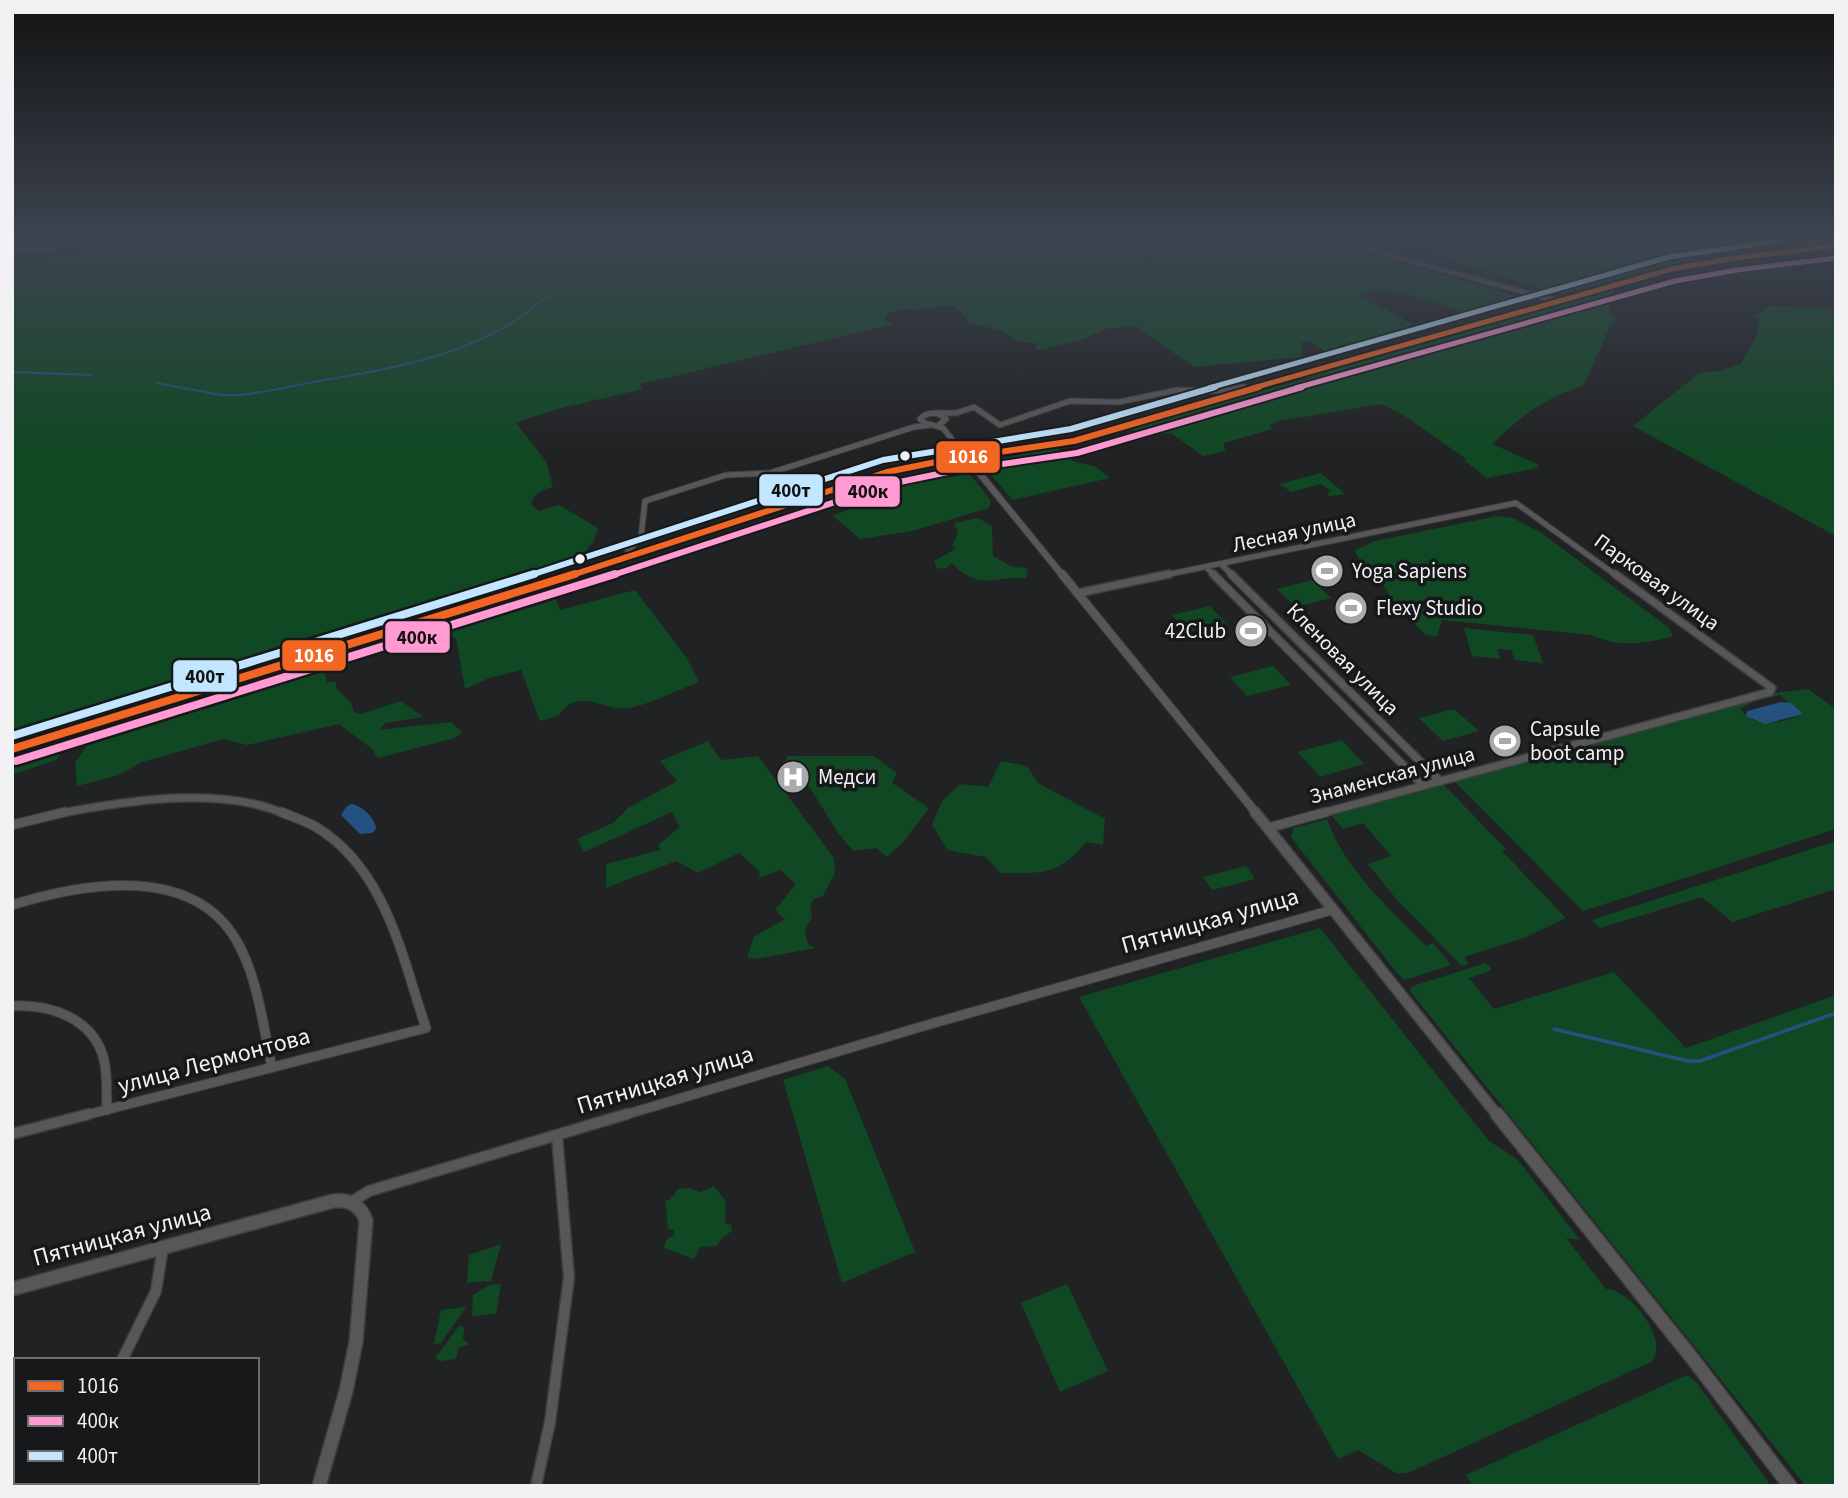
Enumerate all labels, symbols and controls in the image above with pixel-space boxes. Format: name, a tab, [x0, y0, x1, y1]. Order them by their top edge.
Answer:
line badge: 1016	[935, 440, 1001, 474]
text: 1016	[948, 444, 988, 471]
unlabelled marker	[898, 449, 912, 463]
line badge: 400т	[758, 473, 824, 507]
line badge: 400к	[834, 475, 901, 508]
text: 400т	[771, 478, 811, 505]
text: 400к	[848, 479, 889, 506]
street label: Лесная улица	[1229, 504, 1359, 560]
street label: Парковая улица	[1588, 526, 1726, 638]
unlabelled marker	[573, 552, 587, 566]
sports icon: Yoga Sapiens	[1308, 552, 1346, 590]
place label: Yoga Sapiens	[1351, 556, 1467, 586]
sports icon: Flexy Studio	[1332, 589, 1370, 627]
place label: Flexy Studio	[1376, 593, 1483, 623]
street label: Кленовая улица	[1280, 596, 1406, 722]
sports icon: 42Club	[1232, 612, 1270, 650]
place label: 42Club	[1165, 616, 1226, 646]
line badge: 400к	[384, 620, 451, 654]
text: 400к	[397, 625, 438, 652]
line badge: 1016	[281, 639, 347, 672]
text: 1016	[294, 643, 334, 670]
line badge: 400т	[172, 659, 238, 693]
text: 400т	[185, 664, 225, 691]
place label: Capsule boot camp	[1530, 714, 1624, 768]
sports icon: Capsule boot camp	[1486, 722, 1524, 760]
street label: Знаменская улица	[1306, 739, 1478, 811]
hospital icon: Медси	[774, 758, 812, 796]
place label: Медси	[818, 762, 876, 792]
street label: Пятницкая улица	[1117, 879, 1303, 963]
street label: улица Лермонтова	[114, 1019, 314, 1103]
street label: Пятницкая улица	[572, 1036, 758, 1124]
street label: Пятницкая улица	[29, 1194, 215, 1276]
legend	[14, 1358, 259, 1484]
text: 1016	[77, 1371, 119, 1401]
text: 400к	[77, 1406, 119, 1436]
text: 400т	[77, 1441, 118, 1471]

